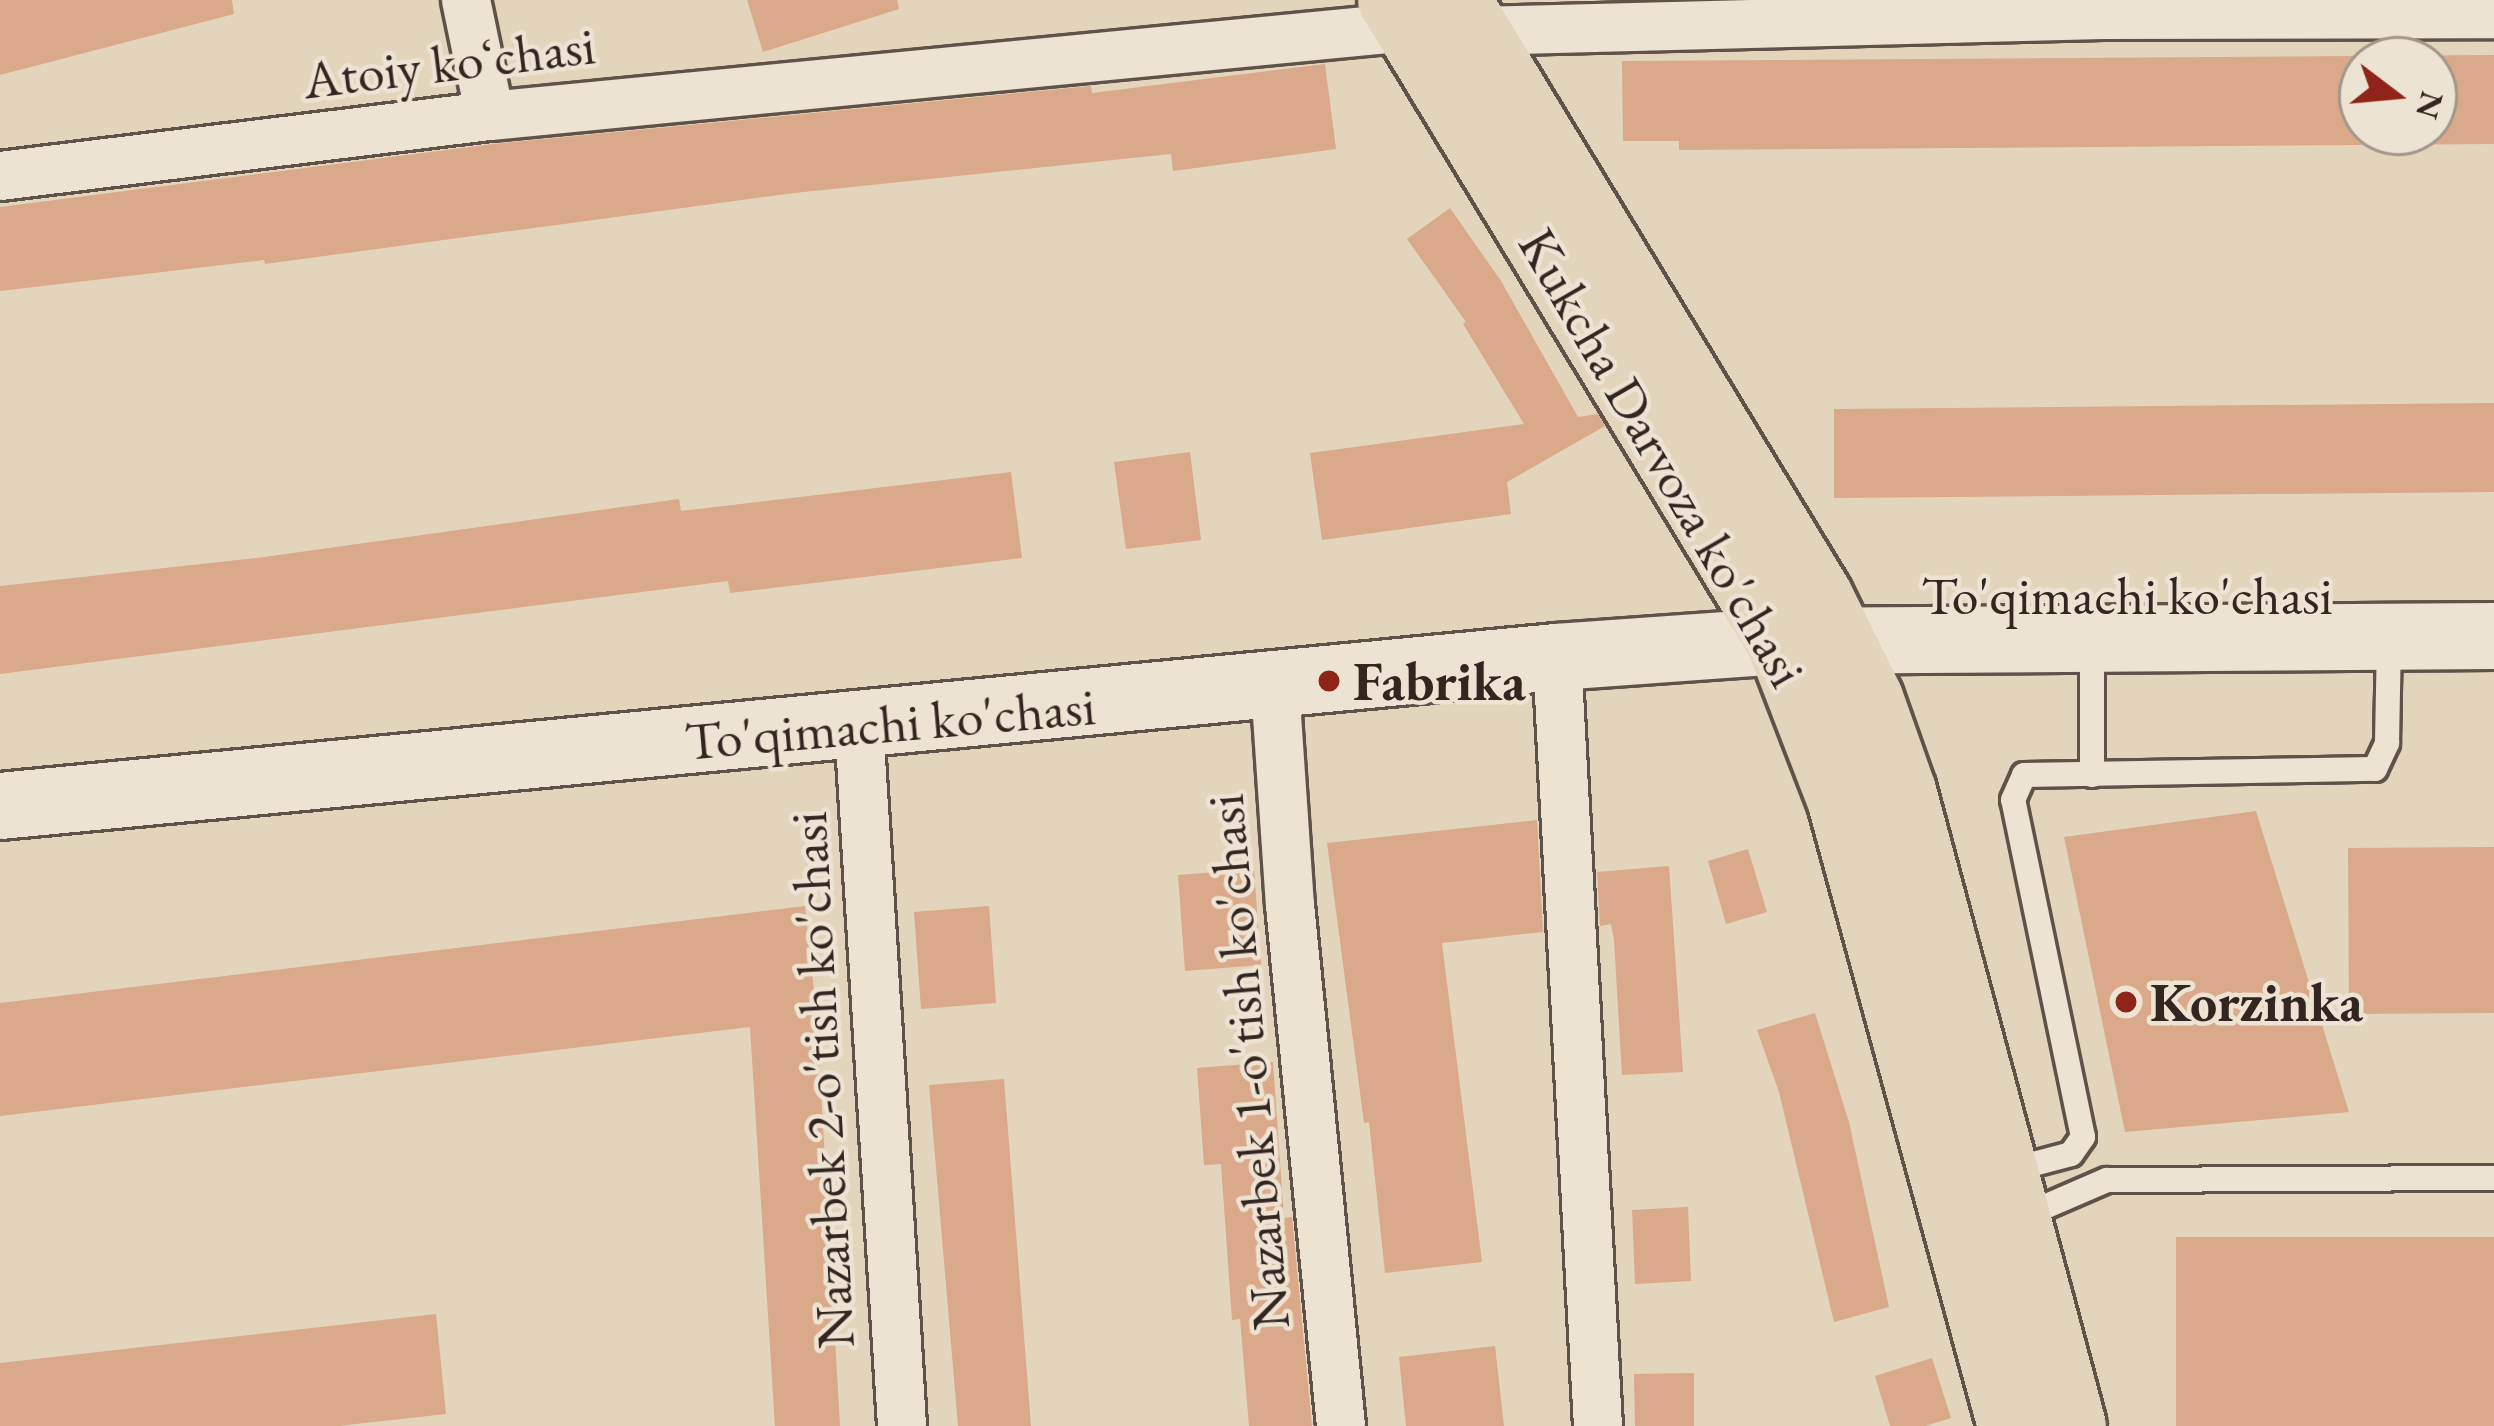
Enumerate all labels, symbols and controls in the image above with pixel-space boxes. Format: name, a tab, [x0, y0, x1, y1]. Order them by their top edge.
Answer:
street label: Atoiy koʻchasi	[299, 12, 599, 112]
north arrow	[2338, 36, 2458, 156]
text: N	[2406, 86, 2455, 124]
street label: Kukcha Darvoza ko'chasi	[1505, 216, 1821, 698]
street label: To'qimachi ko'chasi	[1921, 563, 2333, 627]
place label: Fabrika	[1353, 649, 1526, 713]
marker: Fabrika	[1316, 668, 1342, 694]
street label: To'qimachi ko'chasi	[682, 673, 1098, 773]
street label: Nazarbek 1-o'tish ko'chasi	[1191, 791, 1303, 1333]
street label: Nazarbek 2-o'tish ko'chasi	[775, 810, 867, 1350]
place label: Korzinka	[2150, 970, 2363, 1034]
marker: Korzinka	[2113, 989, 2139, 1015]

